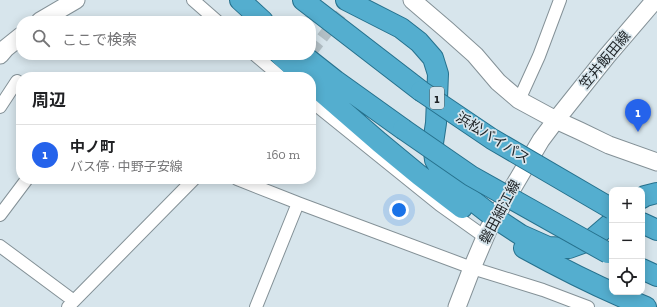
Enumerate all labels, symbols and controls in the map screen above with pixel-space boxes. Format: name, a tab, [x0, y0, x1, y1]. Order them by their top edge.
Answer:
search box	[16, 16, 316, 60]
icon: search	[30, 27, 52, 49]
street label: 笠井飯田線	[576, 28, 634, 92]
text: ここで検索	[62, 31, 137, 49]
road number: 1	[430, 87, 444, 109]
text: 周辺	[32, 90, 66, 110]
pin: 1	[625, 99, 651, 132]
street label: 浜松バイパス	[453, 109, 533, 167]
text: 中ノ町	[70, 138, 115, 156]
text: 1	[42, 147, 48, 162]
text: 160 m	[266, 147, 300, 162]
text: バス停 · 中野子安線	[70, 159, 183, 174]
street label: 磐田細江線	[476, 177, 524, 247]
map controls	[609, 187, 645, 295]
button: +	[609, 187, 645, 223]
your location	[389, 200, 409, 220]
button: −	[609, 223, 645, 259]
button: locate	[609, 259, 645, 295]

